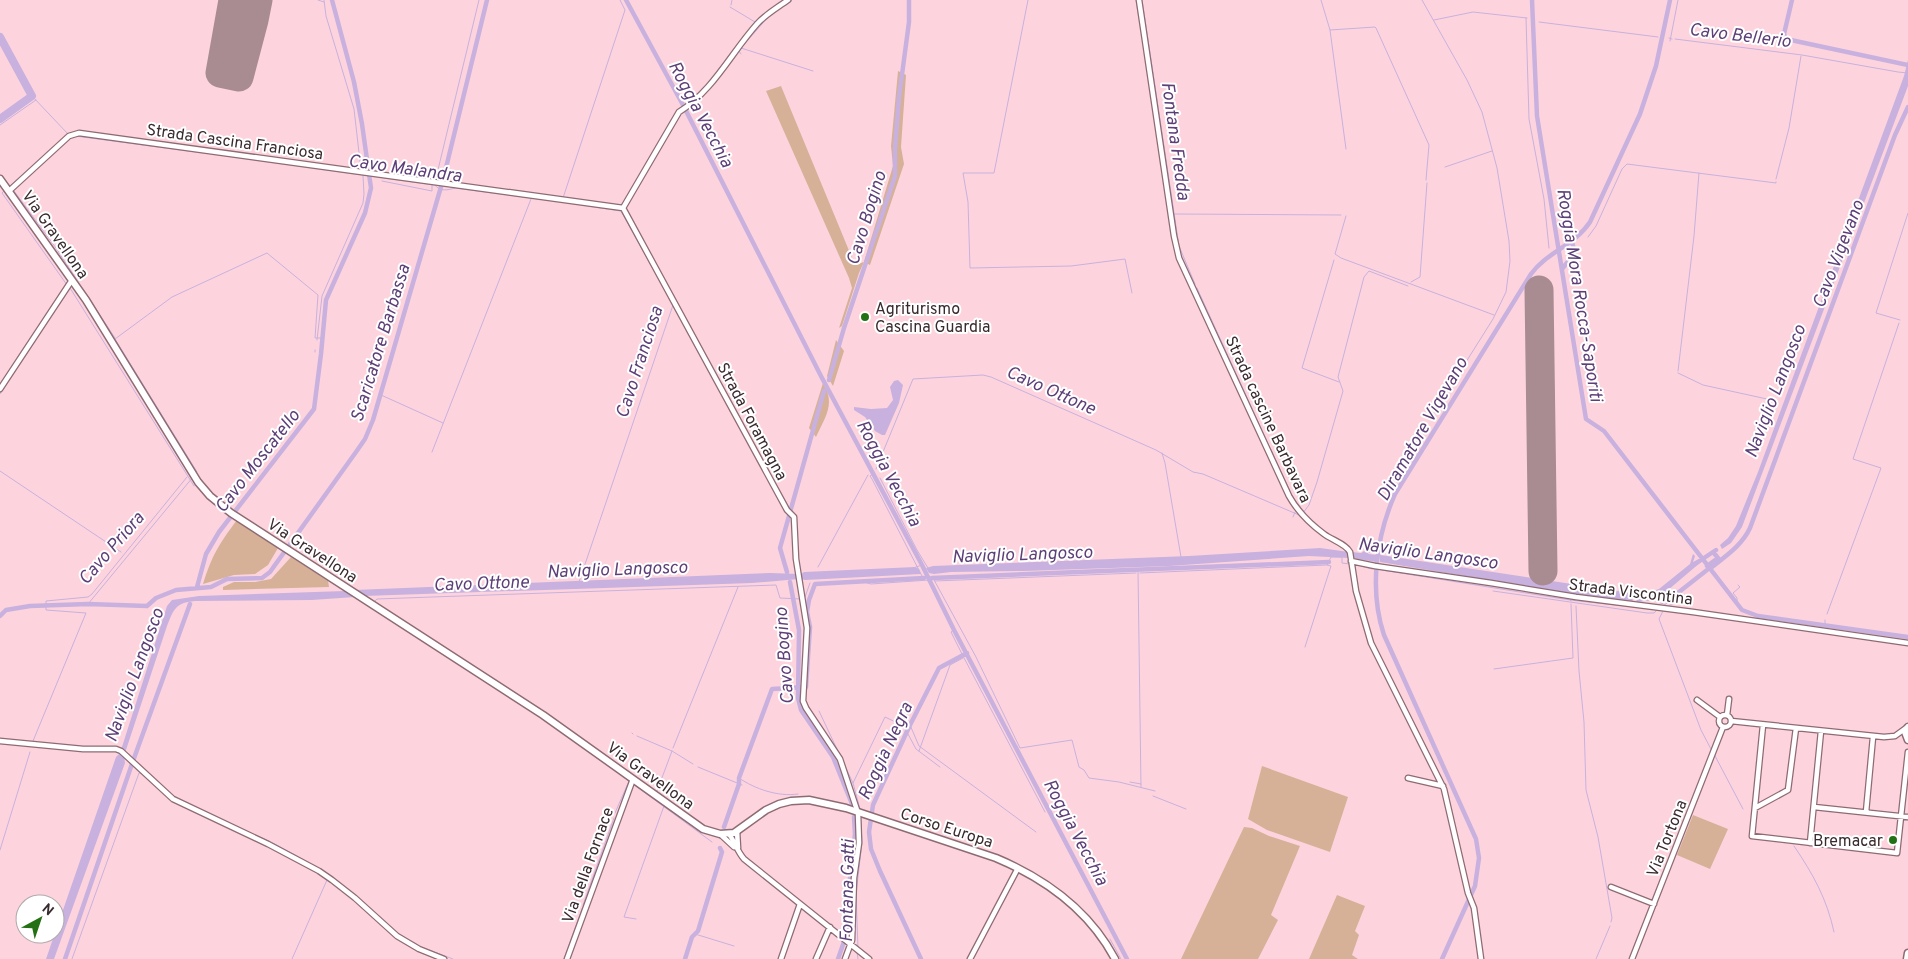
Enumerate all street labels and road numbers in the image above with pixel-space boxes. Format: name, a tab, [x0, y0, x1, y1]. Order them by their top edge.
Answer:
street label: Strada Cascina Franciosa	[145, 121, 324, 165]
street label: Via Gravellona	[17, 187, 92, 283]
street label: Strada cascine Barbavara	[1220, 333, 1315, 506]
street label: Strada Foramagna	[712, 360, 791, 484]
street label: Via Gravellona	[263, 515, 361, 588]
street label: Strada Viscontina	[1568, 575, 1694, 611]
street label: Via Gravellona	[602, 738, 698, 815]
street label: Via Tortona	[1643, 797, 1692, 880]
street label: Corso Europa	[897, 804, 995, 853]
street label: Via della Fornace	[559, 805, 619, 926]

